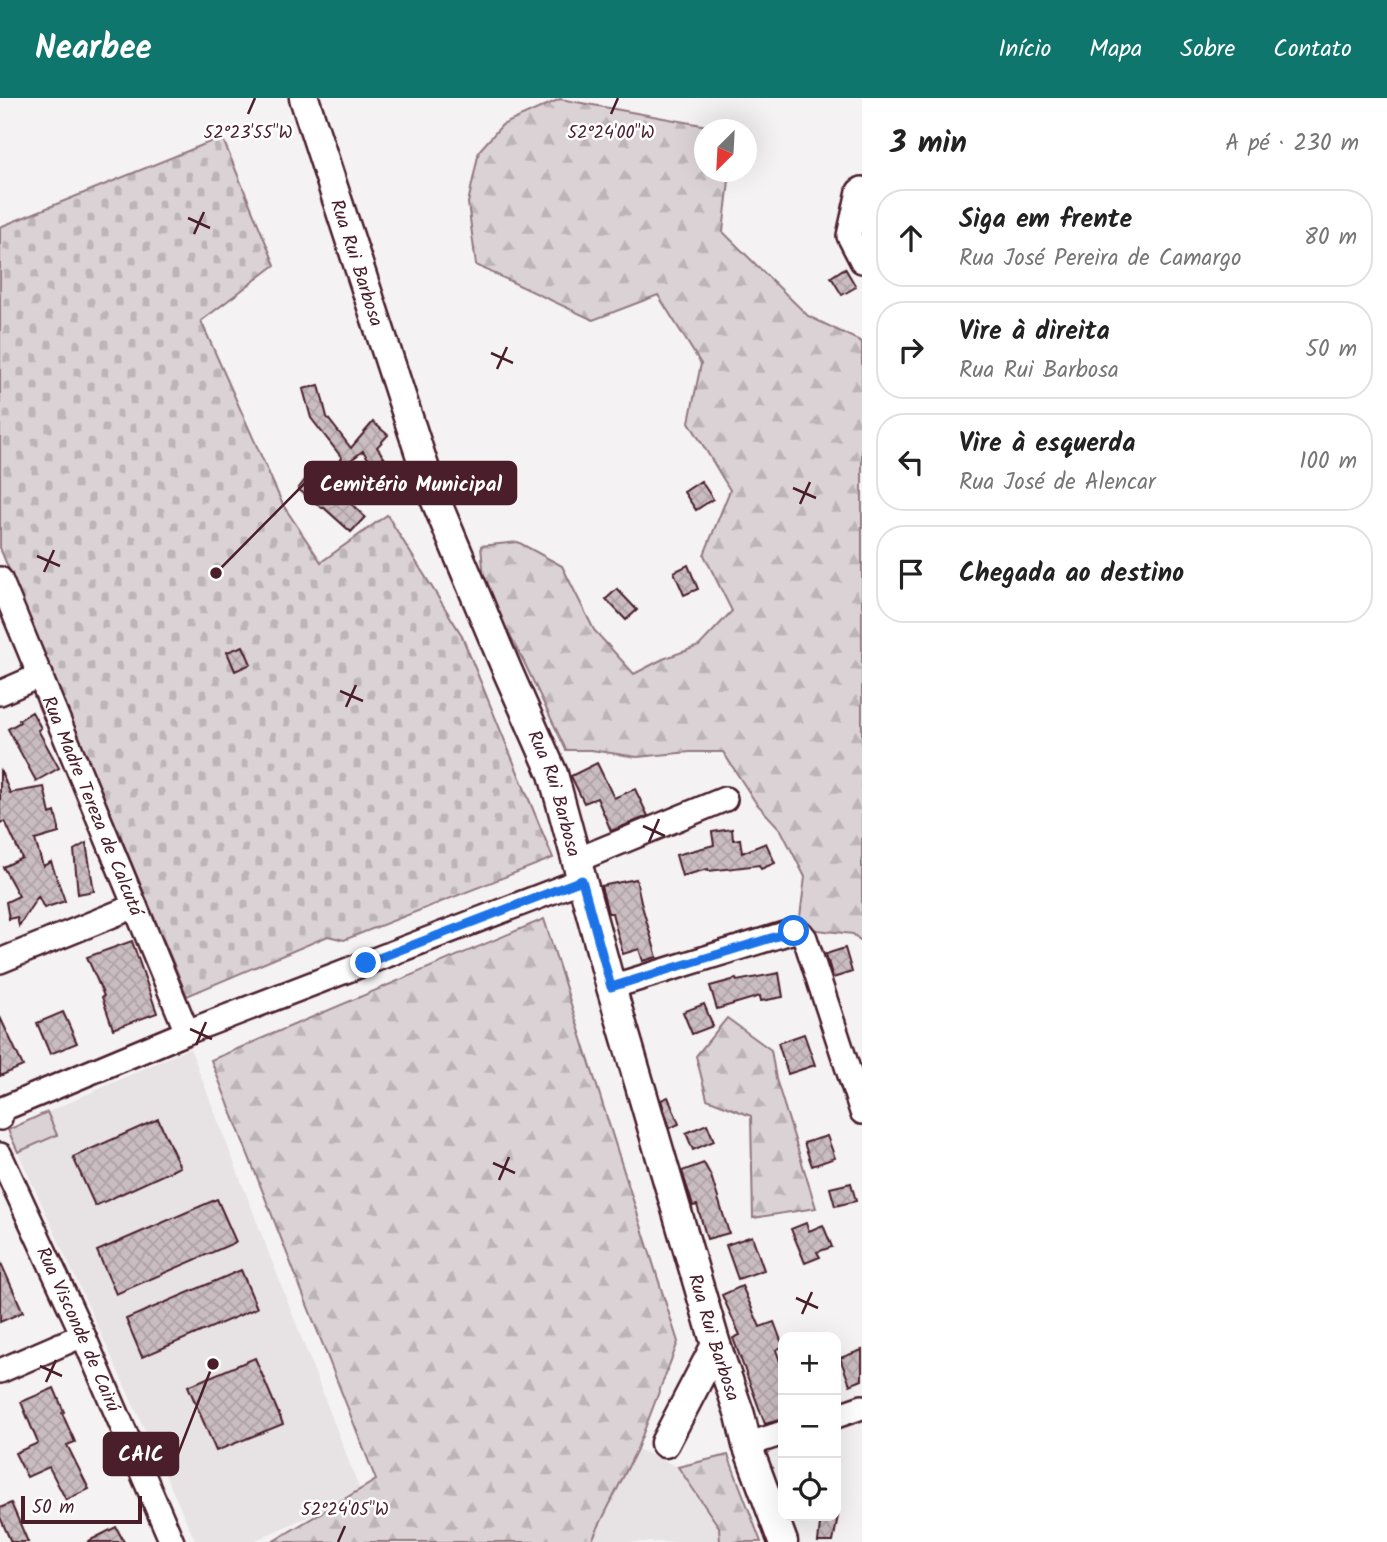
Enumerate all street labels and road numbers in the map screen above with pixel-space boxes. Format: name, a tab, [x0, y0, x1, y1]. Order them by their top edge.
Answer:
street label: Rua Rui Barbosa	[321, 196, 390, 331]
street label: Rua Madre Tereza de Calcutá	[33, 692, 151, 923]
street label: Rua Rui Barbosa	[518, 726, 588, 860]
street label: Rua Visconde de Cairú	[27, 1242, 128, 1418]
street label: Rua Rui Barbosa	[679, 1270, 747, 1405]

